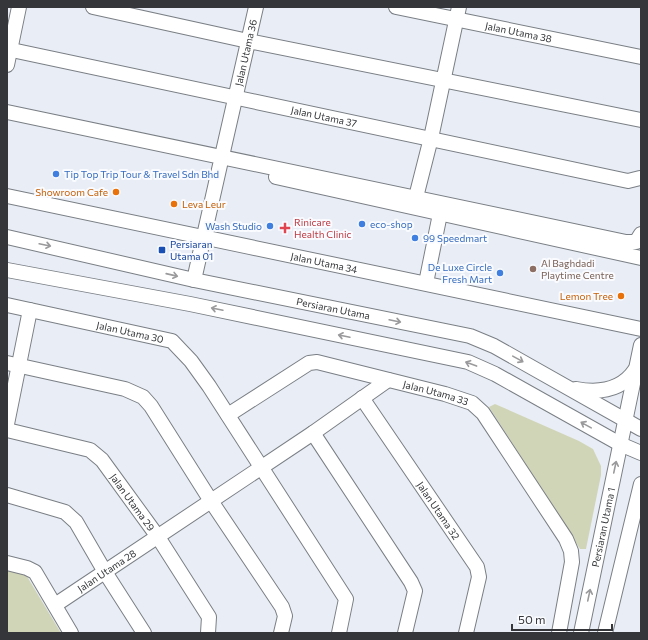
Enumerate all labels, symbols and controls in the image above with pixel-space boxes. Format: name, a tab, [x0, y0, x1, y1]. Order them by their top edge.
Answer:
street label: Jalan Utama 36	[232, 18, 259, 87]
street label: Jalan Utama 38	[484, 19, 553, 45]
street label: Jalan Utama 37	[290, 104, 358, 129]
place label: Tip Top Trip Tour & Travel Sdn Bhd	[64, 168, 219, 180]
marker: Tip Top Trip Tour & Travel Sdn Bhd	[51, 169, 61, 179]
place label: Showroom Cafe	[35, 186, 108, 198]
marker: Showroom Cafe	[111, 187, 121, 197]
place label: Leva Leur	[182, 198, 226, 210]
marker: Leva Leur	[169, 199, 179, 209]
place label: Rinicare Health Clinic	[294, 216, 352, 240]
place label: eco-shop	[370, 218, 413, 230]
marker: eco-shop	[357, 219, 367, 229]
place label: Wash Studio	[205, 220, 262, 232]
marker: Wash Studio	[265, 221, 275, 231]
marker: Rinicare Health Clinic	[279, 222, 291, 234]
place label: 99 Speedmart	[423, 232, 487, 244]
marker: 99 Speedmart	[410, 233, 420, 243]
place label: Persiaran Utama 01	[170, 238, 213, 262]
one-way arrow	[38, 242, 51, 250]
marker: Persiaran Utama 01	[157, 245, 167, 255]
street label: Jalan Utama 34	[290, 250, 359, 275]
place label: Al Baghdadi Playtime Centre	[541, 257, 614, 281]
place label: De Luxe Circle Fresh Mart	[428, 261, 492, 285]
marker: Al Baghdadi Playtime Centre	[528, 264, 538, 274]
marker: De Luxe Circle Fresh Mart	[495, 268, 505, 278]
one-way arrow	[165, 271, 178, 279]
place label: Lemon Tree	[560, 290, 613, 302]
marker: Lemon Tree	[616, 291, 626, 301]
street label: Persiaran Utama	[295, 295, 371, 322]
one-way arrow	[211, 305, 224, 313]
one-way arrow	[388, 317, 401, 325]
street label: Jalan Utama 30	[95, 319, 165, 345]
one-way arrow	[338, 332, 351, 340]
one-way arrow	[512, 356, 524, 364]
one-way arrow	[465, 360, 478, 367]
street label: Jalan Utama 33	[402, 378, 470, 408]
one-way arrow	[580, 420, 592, 428]
one-way arrow	[612, 461, 620, 474]
street label: Jalan Utama 29	[108, 471, 157, 533]
street label: Jalan Utama 32	[415, 479, 463, 542]
street label: Persiaran Utama 1	[589, 486, 617, 568]
street label: Jalan Utama 28	[75, 547, 138, 594]
one-way arrow	[586, 589, 594, 602]
scale bar	[512, 606, 612, 632]
text: 50 m	[518, 612, 546, 626]

